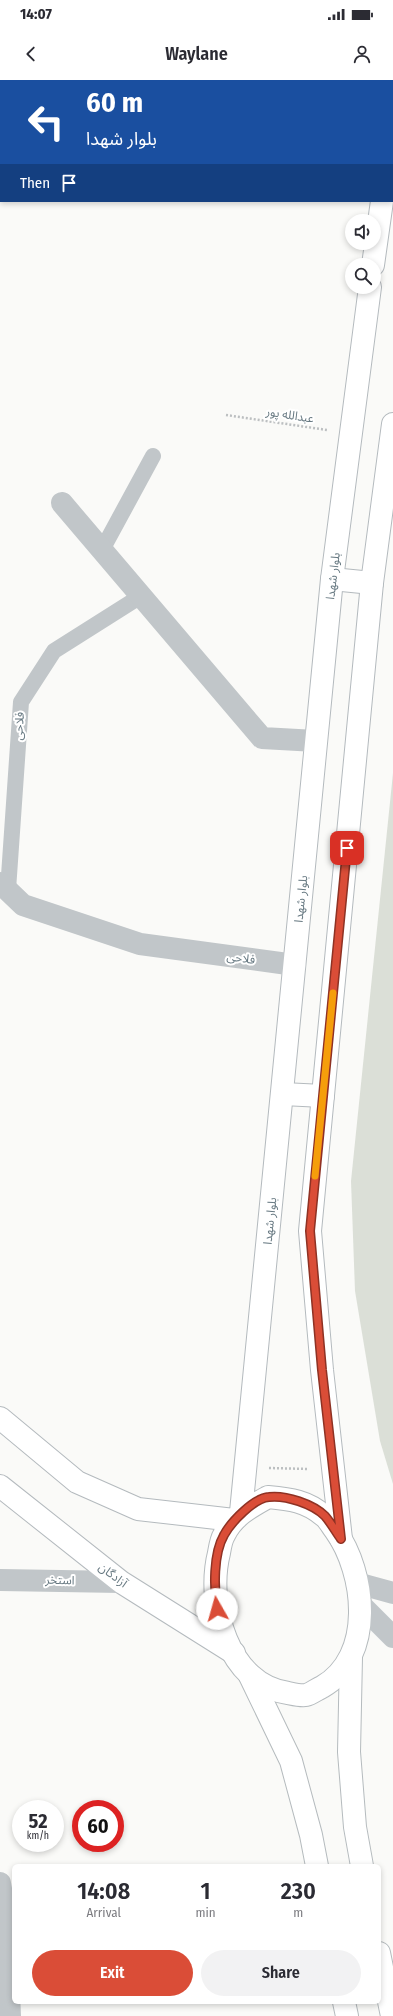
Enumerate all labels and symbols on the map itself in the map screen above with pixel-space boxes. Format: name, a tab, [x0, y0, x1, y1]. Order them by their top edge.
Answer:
street label: عبدالله پور	[264, 404, 315, 427]
street label: بلوار شهدا	[323, 552, 343, 600]
street label: فلاحی	[11, 711, 27, 741]
pin	[330, 831, 364, 865]
street label: بلوار شهدا	[292, 875, 310, 923]
street label: فلاحی	[226, 949, 256, 967]
street label: بلوار شهدا	[261, 1197, 279, 1245]
street label: آزادگان	[96, 1560, 130, 1591]
street label: استخر	[44, 1572, 75, 1588]
position arrow	[196, 1588, 238, 1630]
speed limit sign: 60	[72, 1800, 124, 1852]

